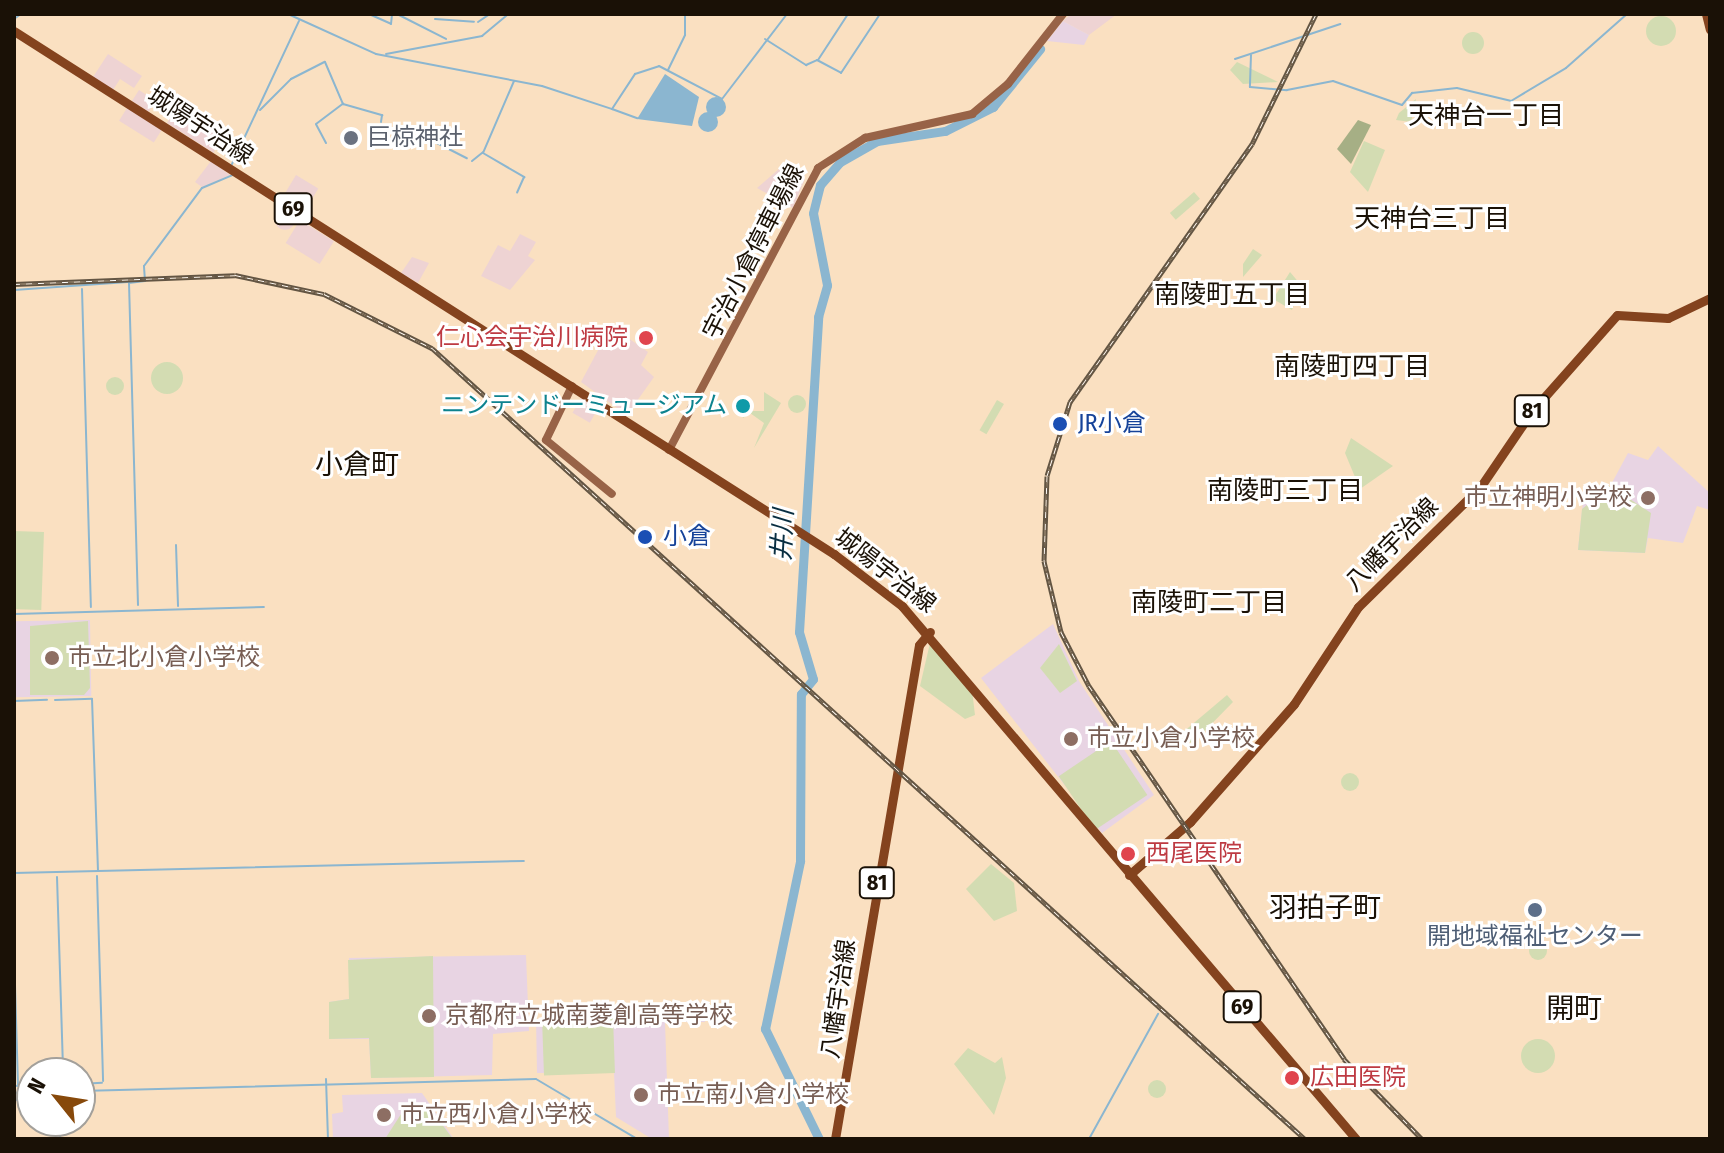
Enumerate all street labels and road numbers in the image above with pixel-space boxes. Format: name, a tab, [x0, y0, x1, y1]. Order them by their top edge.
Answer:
street label: 城陽宇治線	[142, 81, 258, 171]
street label: 宇治小倉停車場線	[698, 160, 810, 344]
road number: 69	[273, 191, 313, 227]
road number: 81	[1512, 393, 1552, 429]
street label: 八幡宇治線	[1339, 492, 1445, 598]
street label: 城陽宇治線	[829, 523, 941, 619]
road number: 81	[857, 865, 897, 901]
street label: 八幡宇治線	[816, 938, 862, 1060]
road number: 69	[1222, 989, 1262, 1025]

